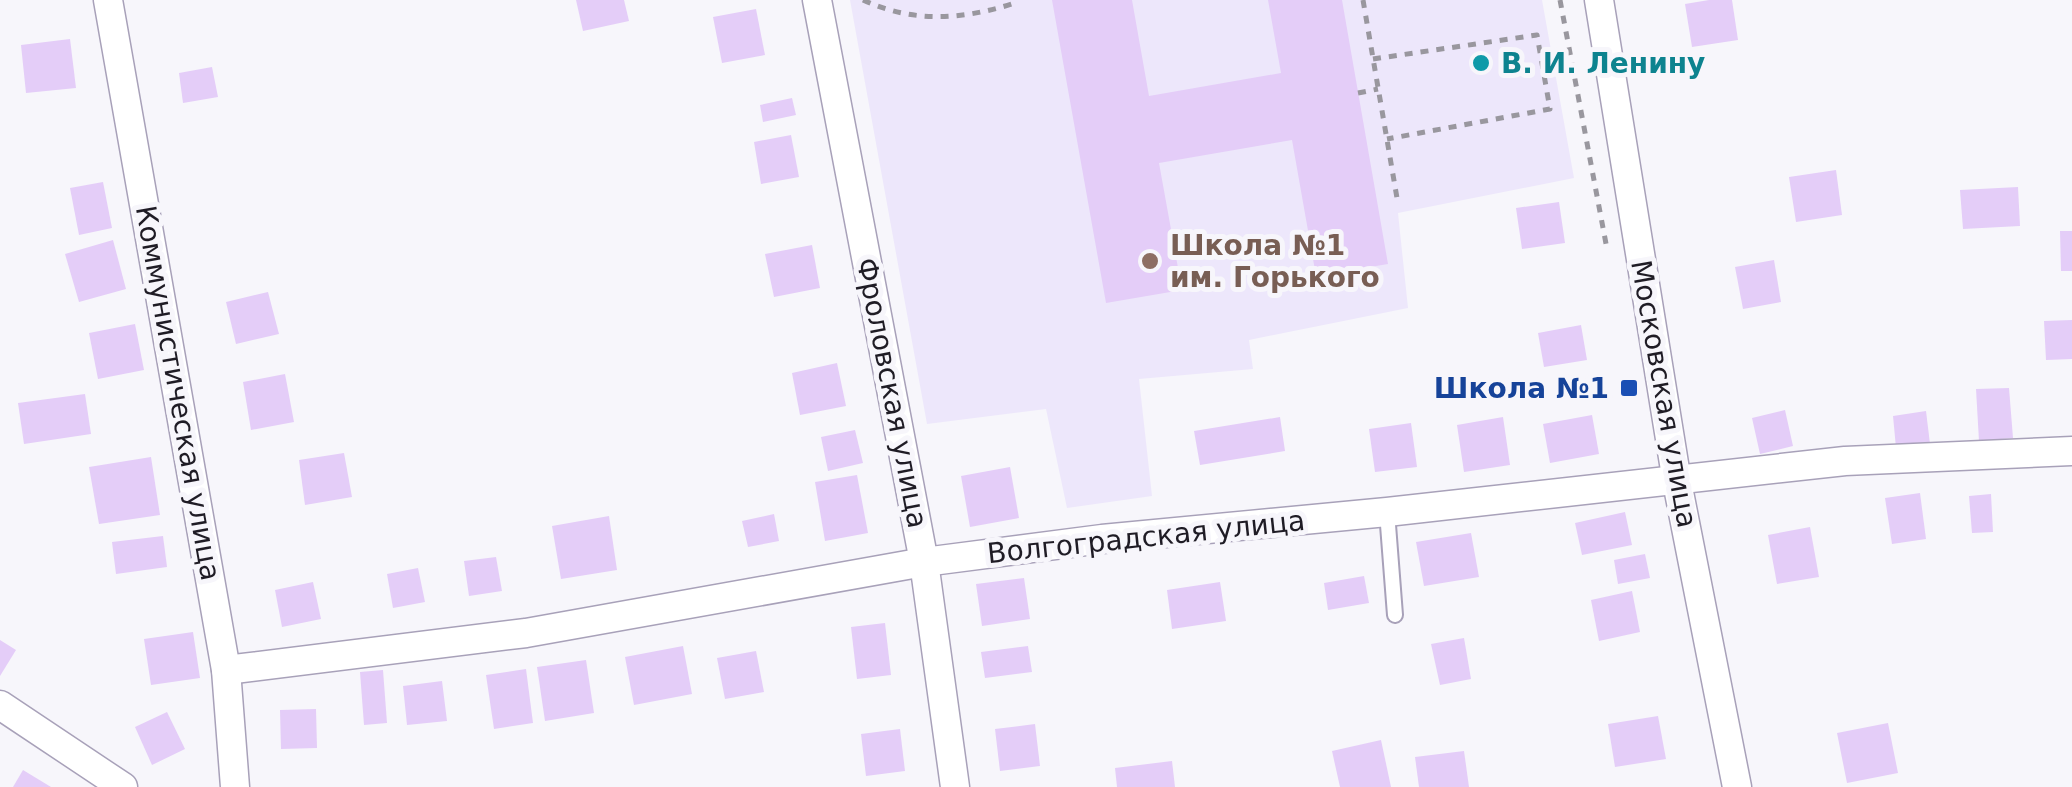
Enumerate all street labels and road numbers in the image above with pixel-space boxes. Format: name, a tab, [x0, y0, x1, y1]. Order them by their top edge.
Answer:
street label: Коммунистическая улица	[129, 203, 227, 583]
street label: Фроловская улица	[850, 255, 934, 531]
street label: Московская улица	[1624, 258, 1704, 530]
street label: Волгоградская улица	[986, 504, 1306, 570]

